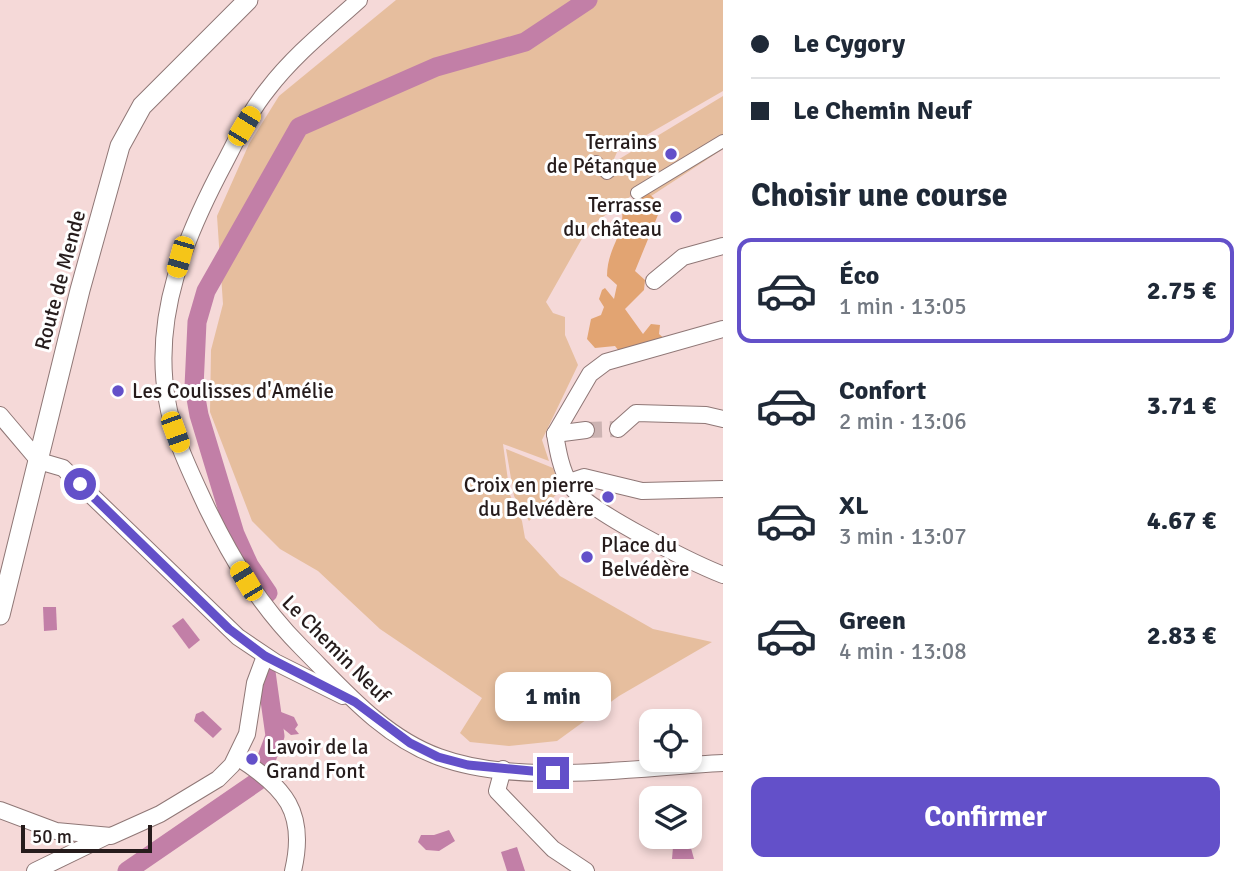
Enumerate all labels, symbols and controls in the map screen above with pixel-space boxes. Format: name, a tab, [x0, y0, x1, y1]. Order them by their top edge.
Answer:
text: Le Cygory	[793, 28, 905, 60]
text: Le Chemin Neuf	[793, 95, 971, 127]
car	[225, 103, 264, 149]
place label: Terrains de Pétanque	[546, 129, 657, 179]
marker: Terrains de Pétanque	[663, 146, 679, 162]
text: Choisir une course	[751, 176, 1008, 215]
place label: Terrasse du château	[563, 192, 662, 242]
street label: Route de Mende	[29, 207, 91, 353]
marker: Terrasse du château	[668, 209, 684, 225]
car	[165, 234, 196, 280]
icon: car	[755, 259, 818, 322]
text: Éco	[839, 260, 879, 292]
text: 2.75 €	[1147, 275, 1216, 307]
text: 1 min · 13:05	[839, 292, 967, 321]
icon: car	[755, 374, 818, 437]
text: Confort	[839, 375, 926, 407]
place label: Les Coulisses d'Amélie	[132, 378, 334, 404]
marker: Les Coulisses d'Amélie	[110, 383, 126, 399]
text: 3.71 €	[1147, 390, 1216, 422]
text: 2 min · 13:06	[839, 407, 967, 436]
car	[158, 409, 193, 455]
route start	[64, 468, 96, 500]
place label: Croix en pierre du Belvédère	[464, 472, 594, 522]
marker: Croix en pierre du Belvédère	[600, 489, 616, 505]
icon: car	[755, 489, 818, 552]
text: XL	[839, 490, 869, 522]
text: 4.67 €	[1147, 505, 1216, 537]
text: 3 min · 13:07	[839, 522, 967, 551]
place label: Place du Belvédère	[601, 532, 689, 582]
marker: Place du Belvédère	[579, 549, 595, 565]
car	[227, 558, 266, 604]
street label: Le Chemin Neuf	[277, 590, 396, 709]
icon: car	[755, 604, 818, 667]
text: Green	[839, 605, 906, 637]
text: 2.83 €	[1147, 620, 1216, 652]
text: 4 min · 13:08	[839, 637, 967, 666]
callout: 1 min	[495, 672, 611, 720]
text: 1 min	[525, 682, 581, 711]
map controls	[639, 709, 702, 849]
button: locate	[639, 709, 702, 772]
place label: Lavoir de la Grand Font	[266, 734, 368, 784]
marker: Lavoir de la Grand Font	[244, 751, 260, 767]
route end	[537, 757, 569, 789]
button: Confirmer	[751, 777, 1220, 857]
button: layers	[639, 786, 702, 849]
scale bar	[21, 822, 152, 854]
text: 50 m	[32, 825, 72, 849]

